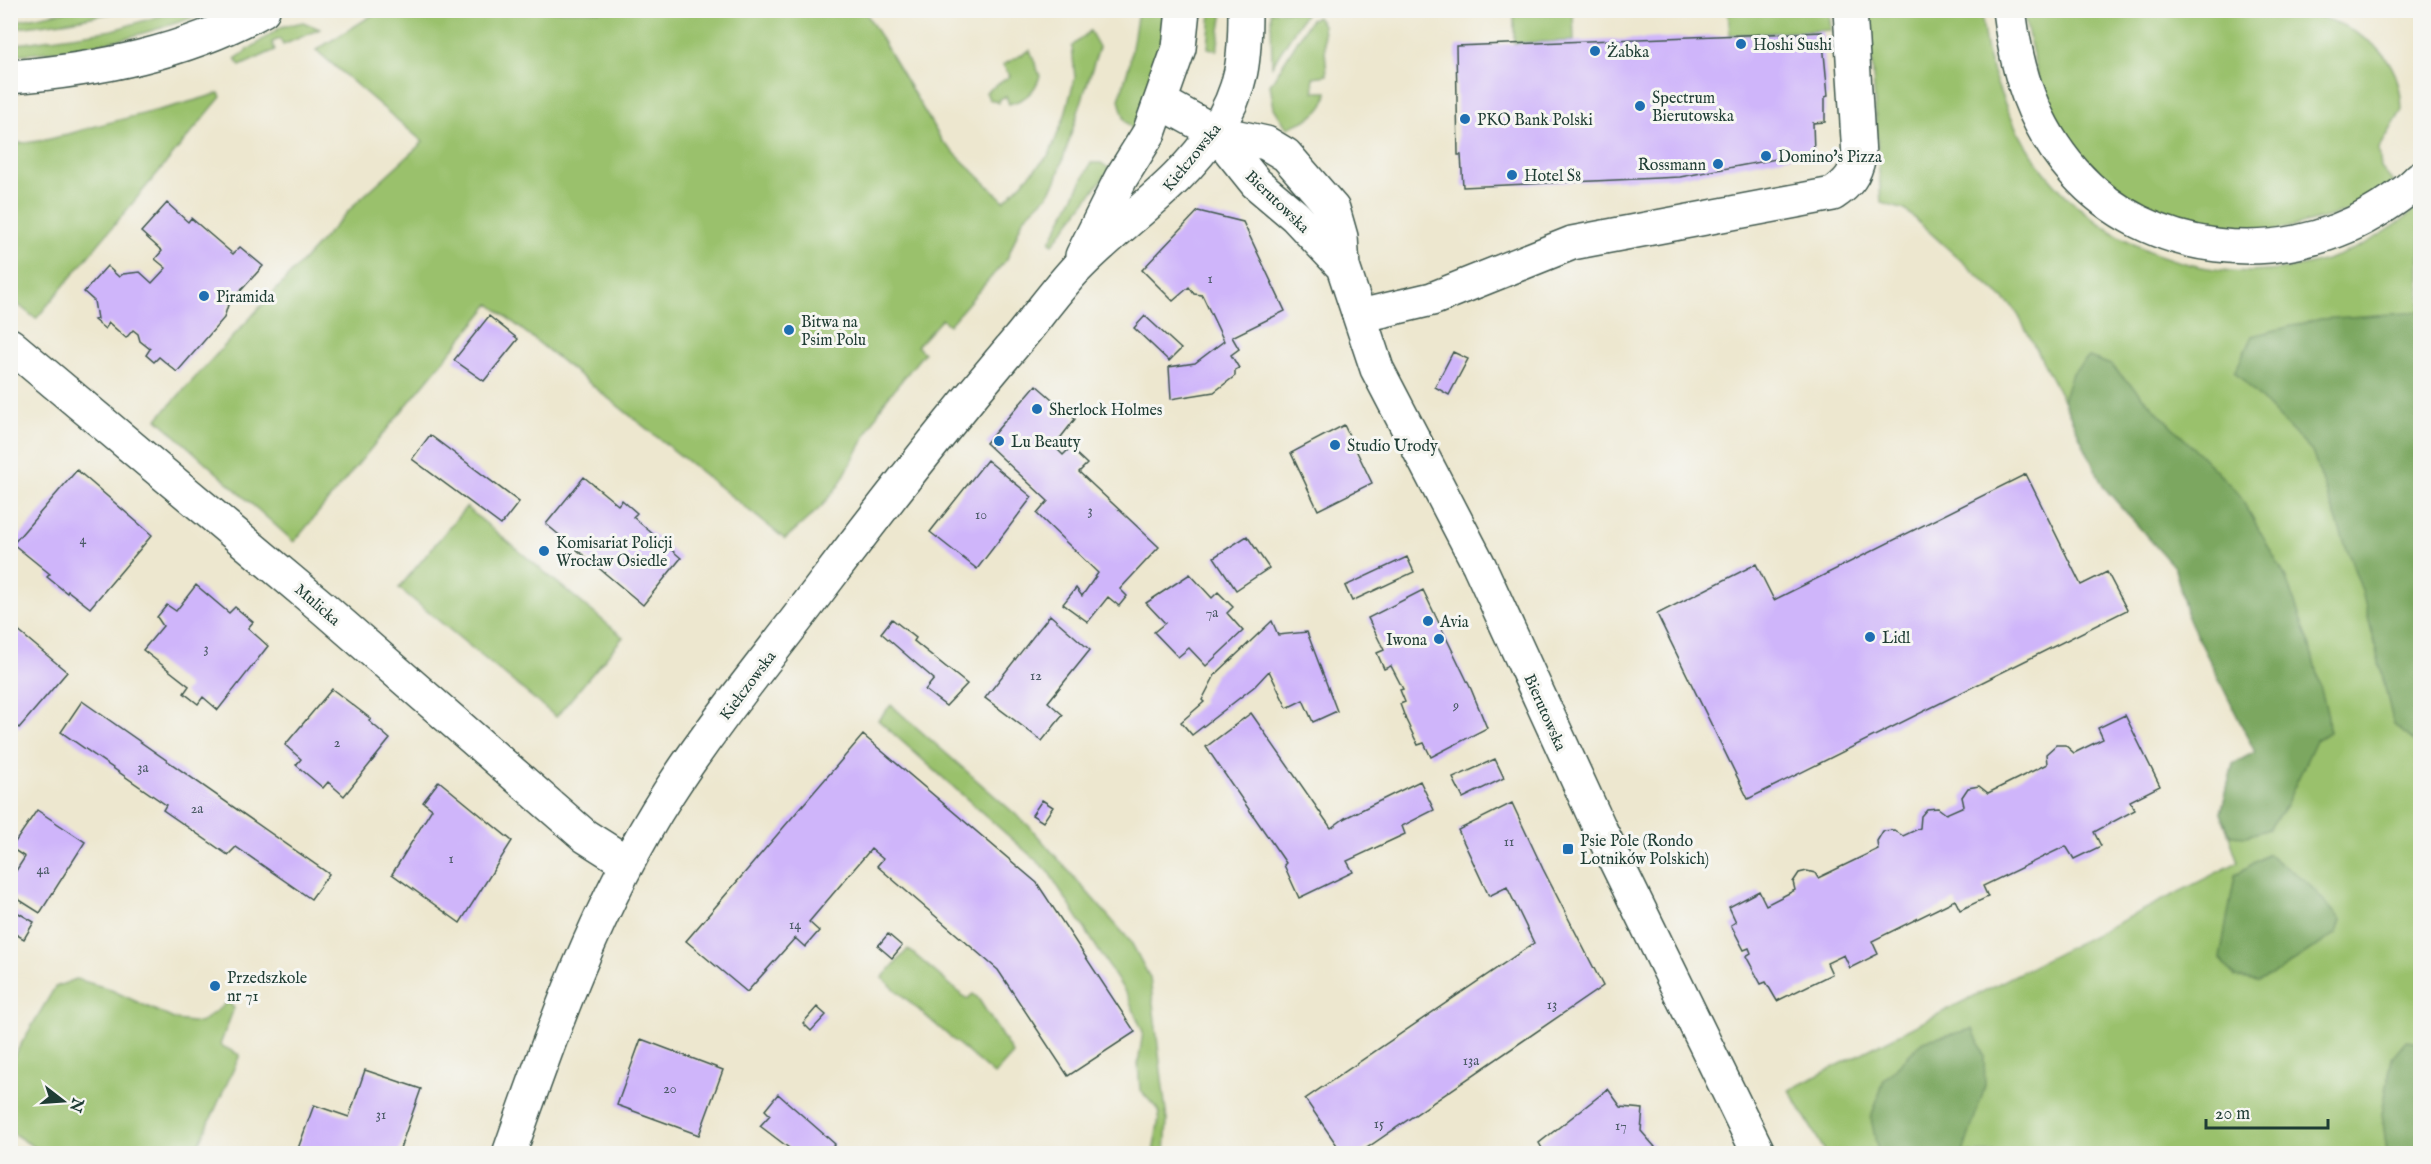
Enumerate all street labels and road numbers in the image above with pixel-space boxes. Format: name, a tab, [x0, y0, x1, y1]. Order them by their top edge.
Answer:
street label: Kiełczowska	[1159, 120, 1226, 196]
street label: Bierutowska	[1240, 167, 1313, 238]
street label: Mulicka	[290, 580, 344, 631]
street label: Kiełczowska	[716, 647, 781, 725]
street label: Bierutowska	[1518, 671, 1570, 754]

